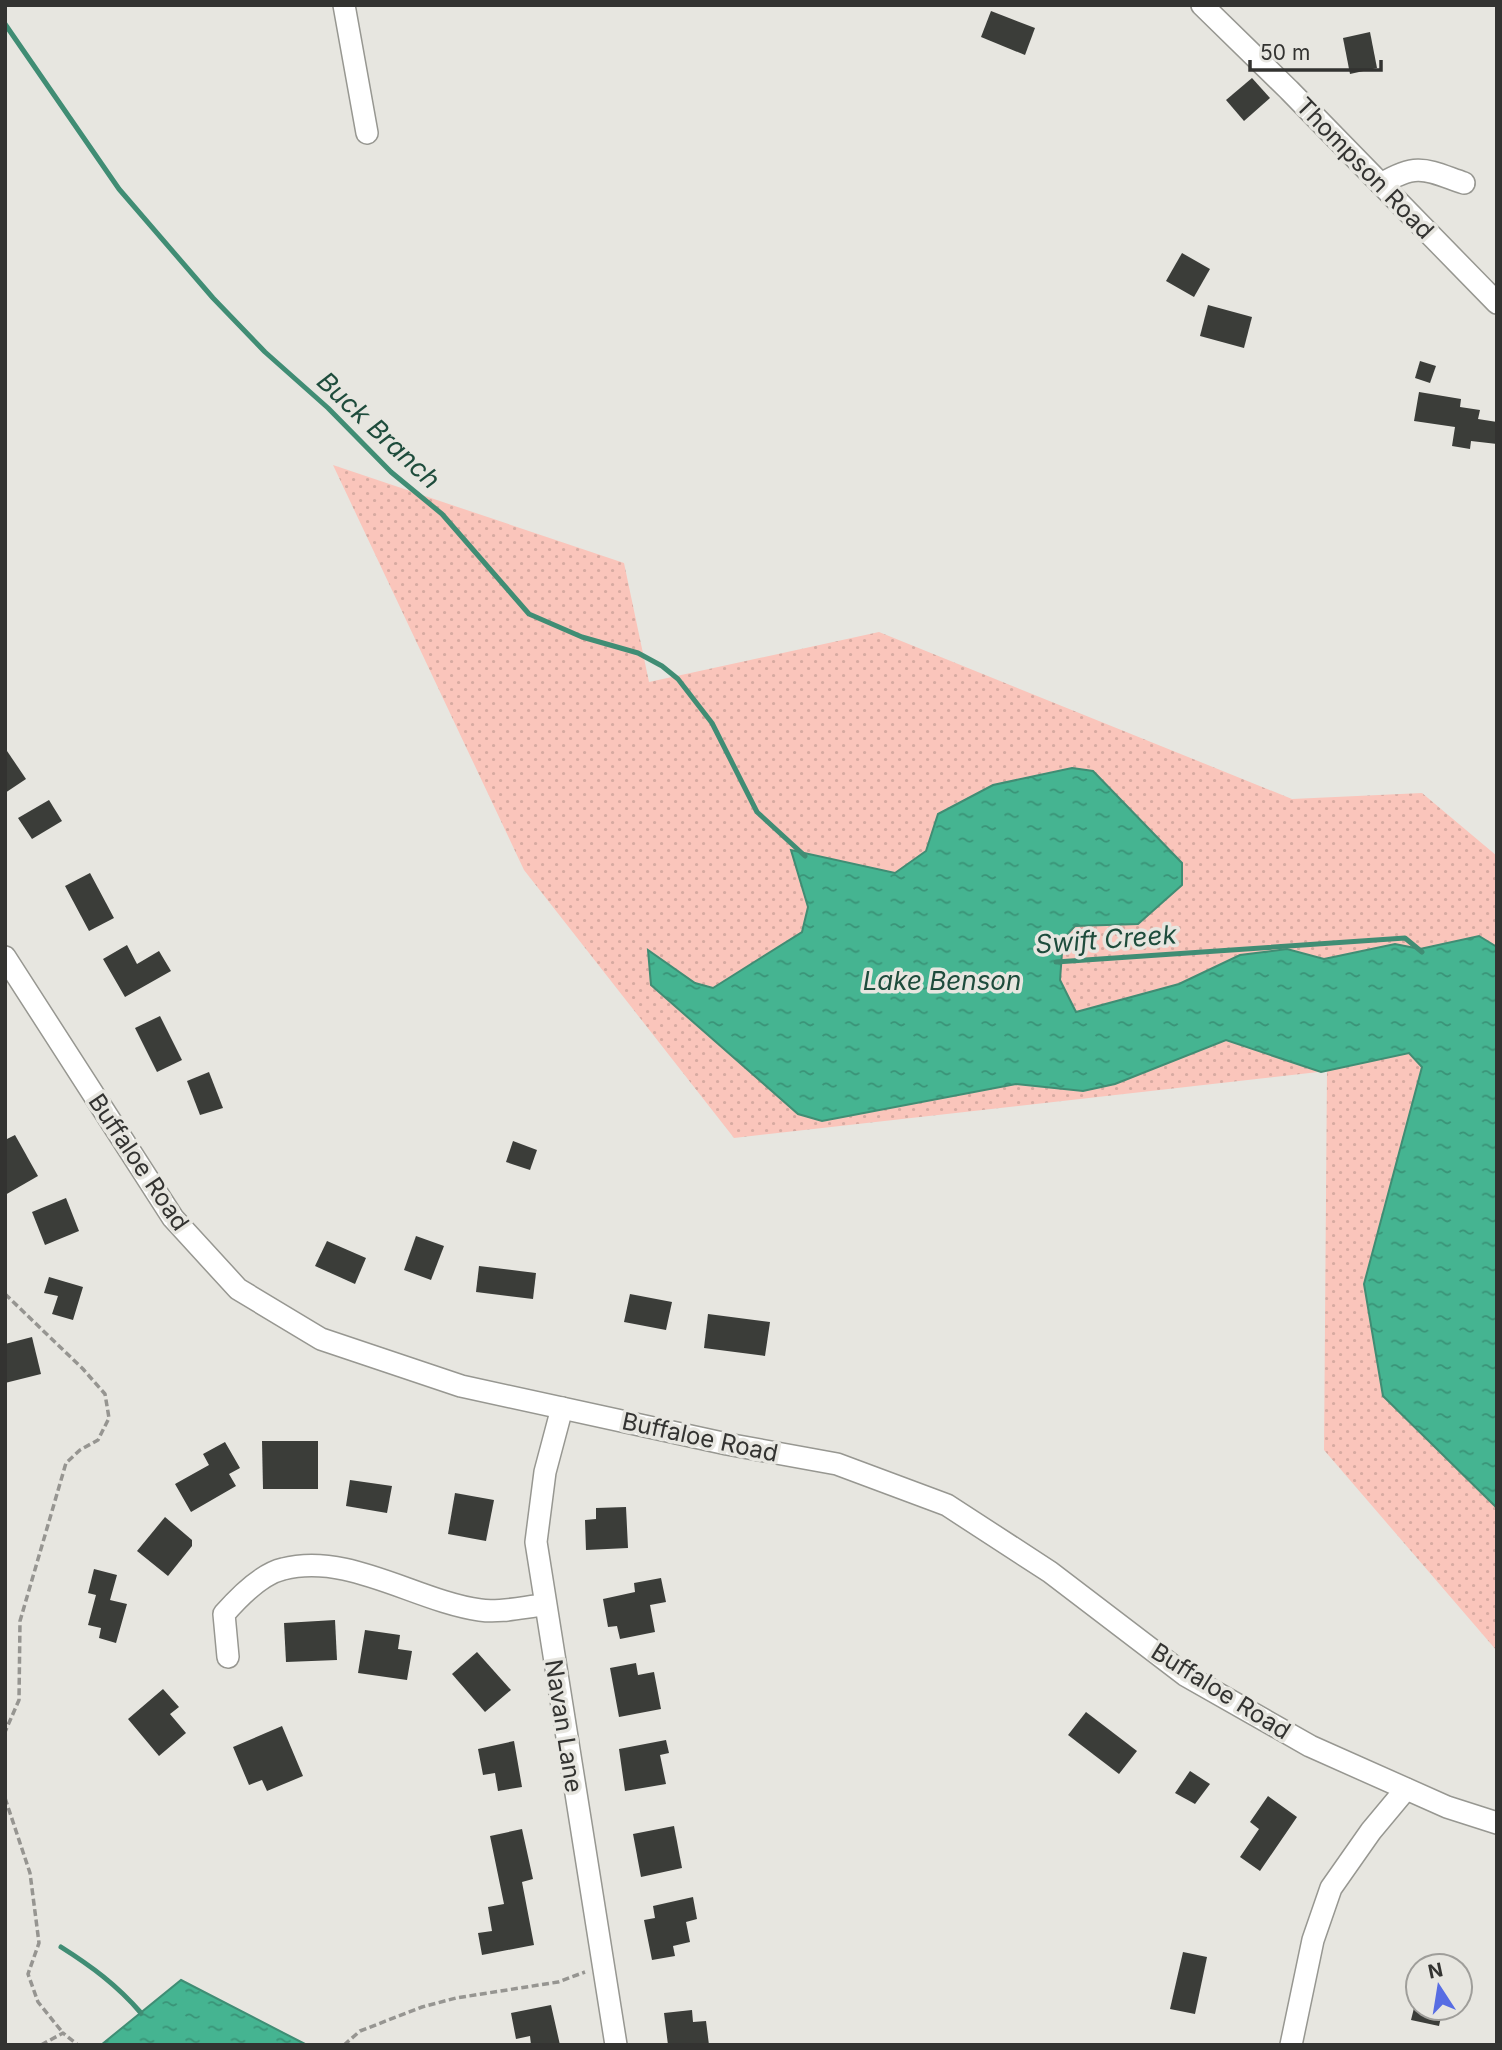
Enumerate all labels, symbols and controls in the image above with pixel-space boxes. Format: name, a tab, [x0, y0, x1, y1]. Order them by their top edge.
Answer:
scale bar	[1250, 28, 1381, 72]
text: 50 m	[1260, 40, 1310, 65]
street label: Thompson Road	[1290, 91, 1440, 245]
water label: Buck Branch	[311, 365, 447, 495]
water label: Swift Creek	[1034, 919, 1178, 959]
water label: Lake Benson	[863, 965, 1021, 996]
street label: Buffaloe Road	[83, 1088, 195, 1236]
street label: Buffaloe Road	[619, 1406, 781, 1468]
street label: Buffaloe Road	[1146, 1637, 1296, 1745]
street label: Navan Lane	[539, 1657, 589, 1795]
north arrow	[1404, 1952, 1474, 2022]
text: N	[1426, 1958, 1445, 1984]

